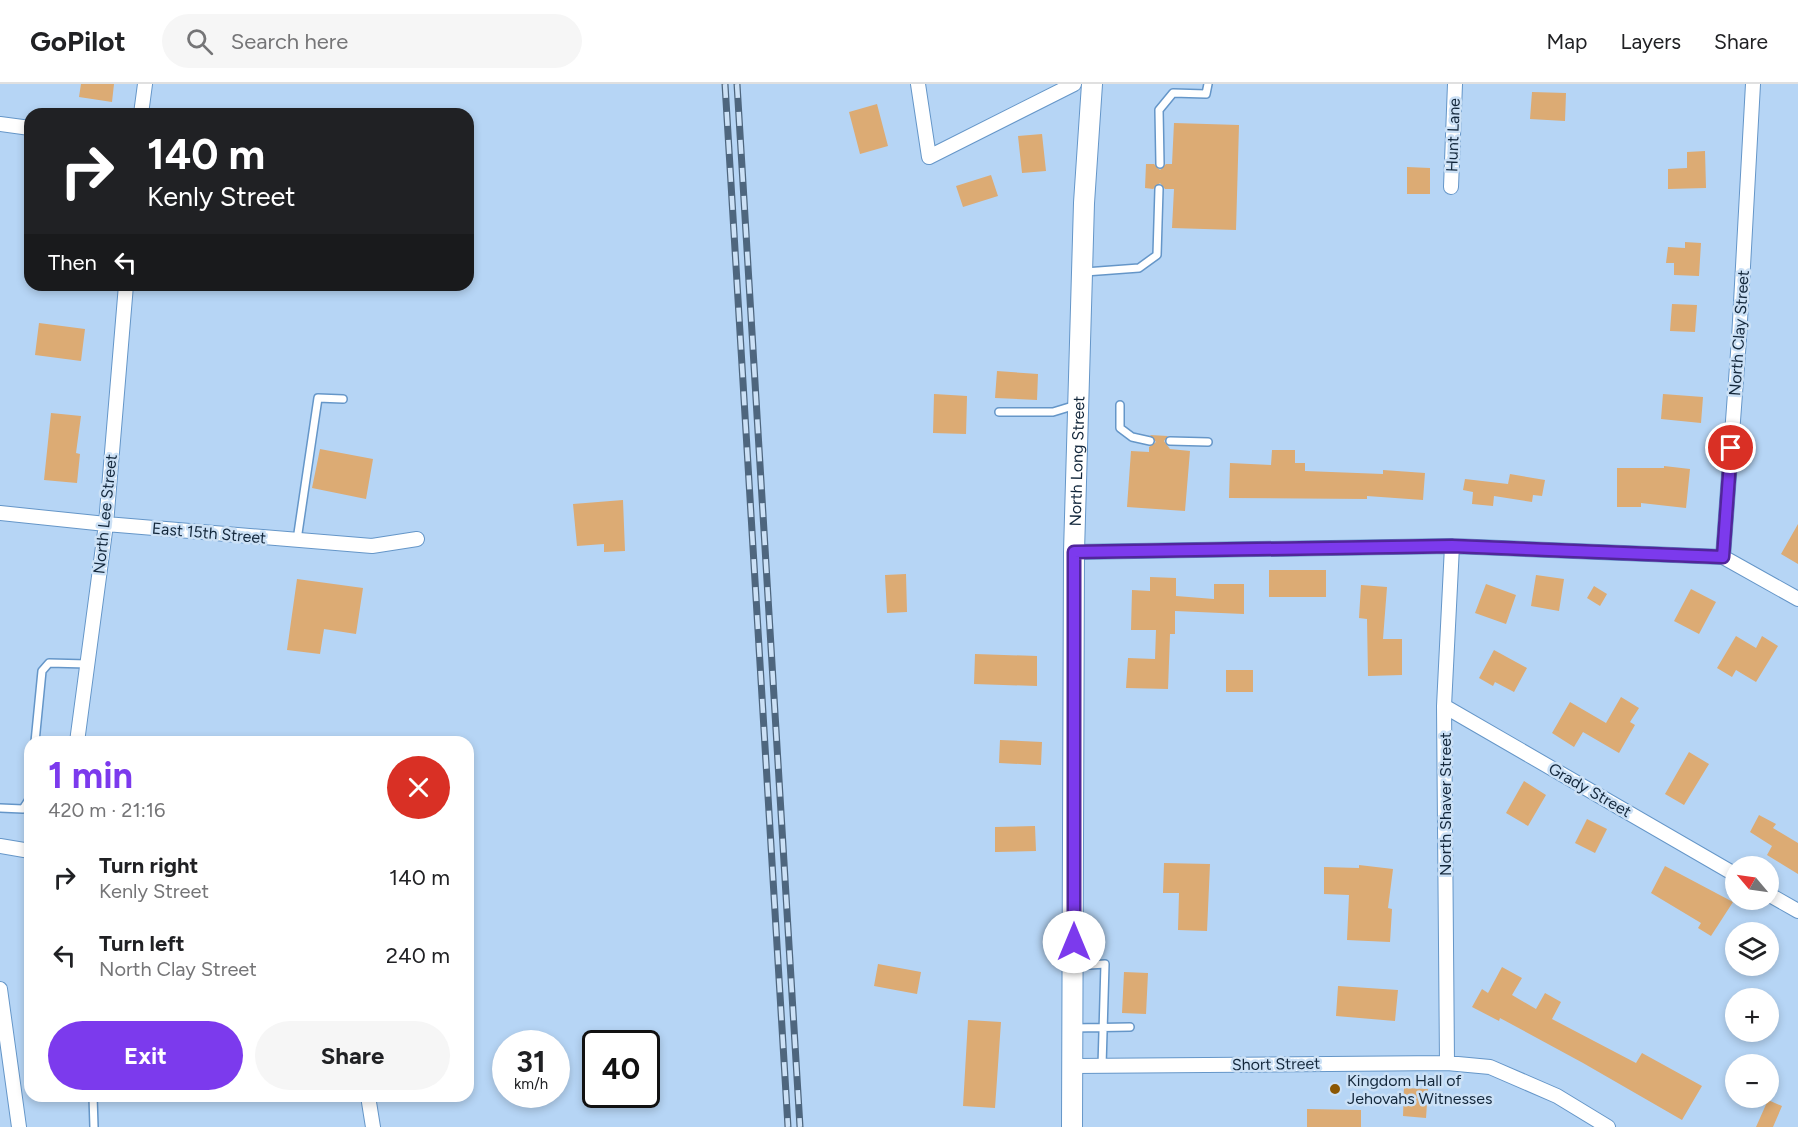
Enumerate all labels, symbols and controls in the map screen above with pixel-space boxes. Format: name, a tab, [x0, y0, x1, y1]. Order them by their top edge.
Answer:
search box	[162, 14, 582, 68]
text: GoPilot	[30, 24, 126, 58]
icon: search	[183, 25, 216, 58]
text: Search here	[231, 28, 348, 55]
text: Map	[1547, 29, 1587, 54]
text: Layers	[1620, 29, 1681, 54]
text: Share	[1714, 29, 1768, 54]
street label: Hunt Lane	[1442, 97, 1464, 172]
text: 140 m	[147, 129, 265, 180]
icon: right	[48, 132, 126, 210]
text: Kenly Street	[147, 180, 295, 213]
icon: left	[109, 246, 142, 279]
text: Then	[48, 249, 97, 276]
street label: North Clay Street	[1725, 269, 1753, 397]
street label: North Long Street	[1065, 395, 1088, 527]
pin	[1705, 422, 1756, 473]
icon: arrive	[1714, 431, 1747, 464]
street label: North Lee Street	[89, 453, 121, 575]
street label: East 15th Street	[151, 519, 267, 547]
street label: North Shaver Street	[1436, 732, 1455, 876]
text: 1 min	[48, 754, 133, 797]
button: close	[387, 756, 450, 819]
street label: Grady Street	[1545, 759, 1635, 821]
text: 420 m · 21:16	[48, 798, 165, 822]
text: Turn right	[99, 852, 198, 879]
north arrow	[1725, 856, 1779, 910]
map controls	[1725, 856, 1779, 1108]
icon: right	[48, 861, 81, 894]
text: 140 m	[389, 864, 450, 891]
text: Kenly Street	[99, 879, 209, 903]
position arrow	[1042, 910, 1106, 974]
button: layers	[1725, 922, 1779, 976]
text: Turn left	[99, 930, 185, 957]
icon: left	[48, 939, 81, 972]
text: 240 m	[386, 942, 450, 969]
text: North Clay Street	[99, 957, 257, 981]
button: +	[1725, 988, 1779, 1042]
button: Exit	[48, 1021, 243, 1090]
button: Share	[255, 1021, 450, 1090]
speed limit sign: 40	[582, 1030, 660, 1108]
text: 31	[516, 1043, 546, 1080]
street label: Short Street	[1232, 1054, 1320, 1074]
button: −	[1725, 1054, 1779, 1108]
place label: Kingdom Hall of Jehovahs Witnesses	[1347, 1071, 1492, 1108]
text: km/h	[514, 1075, 548, 1093]
marker: Kingdom Hall of Jehovahs Witnesses	[1328, 1082, 1342, 1096]

